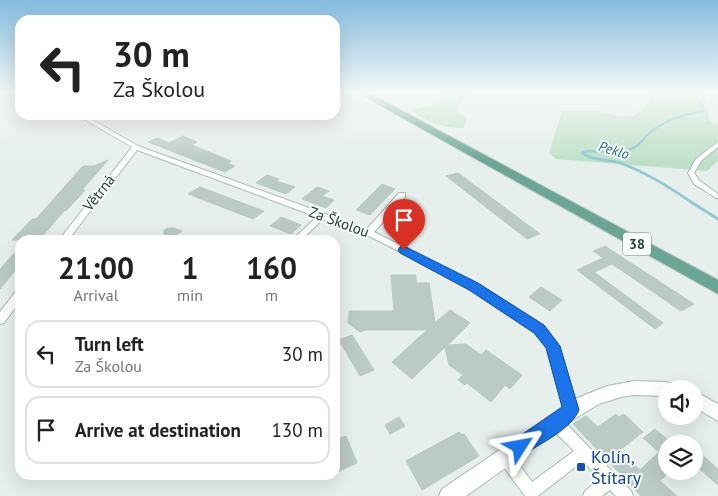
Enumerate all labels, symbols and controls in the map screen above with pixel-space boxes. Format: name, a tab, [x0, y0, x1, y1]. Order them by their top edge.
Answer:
text: 30 m	[113, 31, 190, 77]
icon: left	[30, 35, 95, 100]
text: Za Školou	[113, 75, 205, 103]
water label: Peklo	[597, 137, 631, 163]
street label: Větrná	[78, 171, 119, 216]
pin	[383, 199, 425, 250]
street label: Za Školou	[306, 202, 372, 241]
icon: arrive	[390, 206, 418, 234]
road number: 38	[623, 232, 651, 255]
text: 21:00	[58, 248, 134, 287]
text: 1	[182, 248, 199, 287]
text: 160	[246, 248, 297, 287]
text: Arrival	[74, 285, 118, 305]
text: min	[177, 285, 203, 305]
text: m	[265, 285, 278, 305]
text: Turn left	[75, 332, 144, 356]
icon: left	[32, 340, 60, 368]
text: 30 m	[282, 342, 323, 366]
text: Za Školou	[75, 356, 142, 376]
map controls	[658, 380, 703, 480]
button: sound	[658, 380, 703, 425]
icon: arrive	[32, 416, 60, 444]
text: Arrive at destination	[75, 418, 241, 442]
text: 130 m	[271, 418, 323, 442]
position arrow	[493, 420, 545, 472]
button: layers	[658, 435, 703, 480]
place label: Kolín, Štítary	[591, 445, 642, 489]
marker: Kolín, Štítary	[575, 461, 587, 473]

